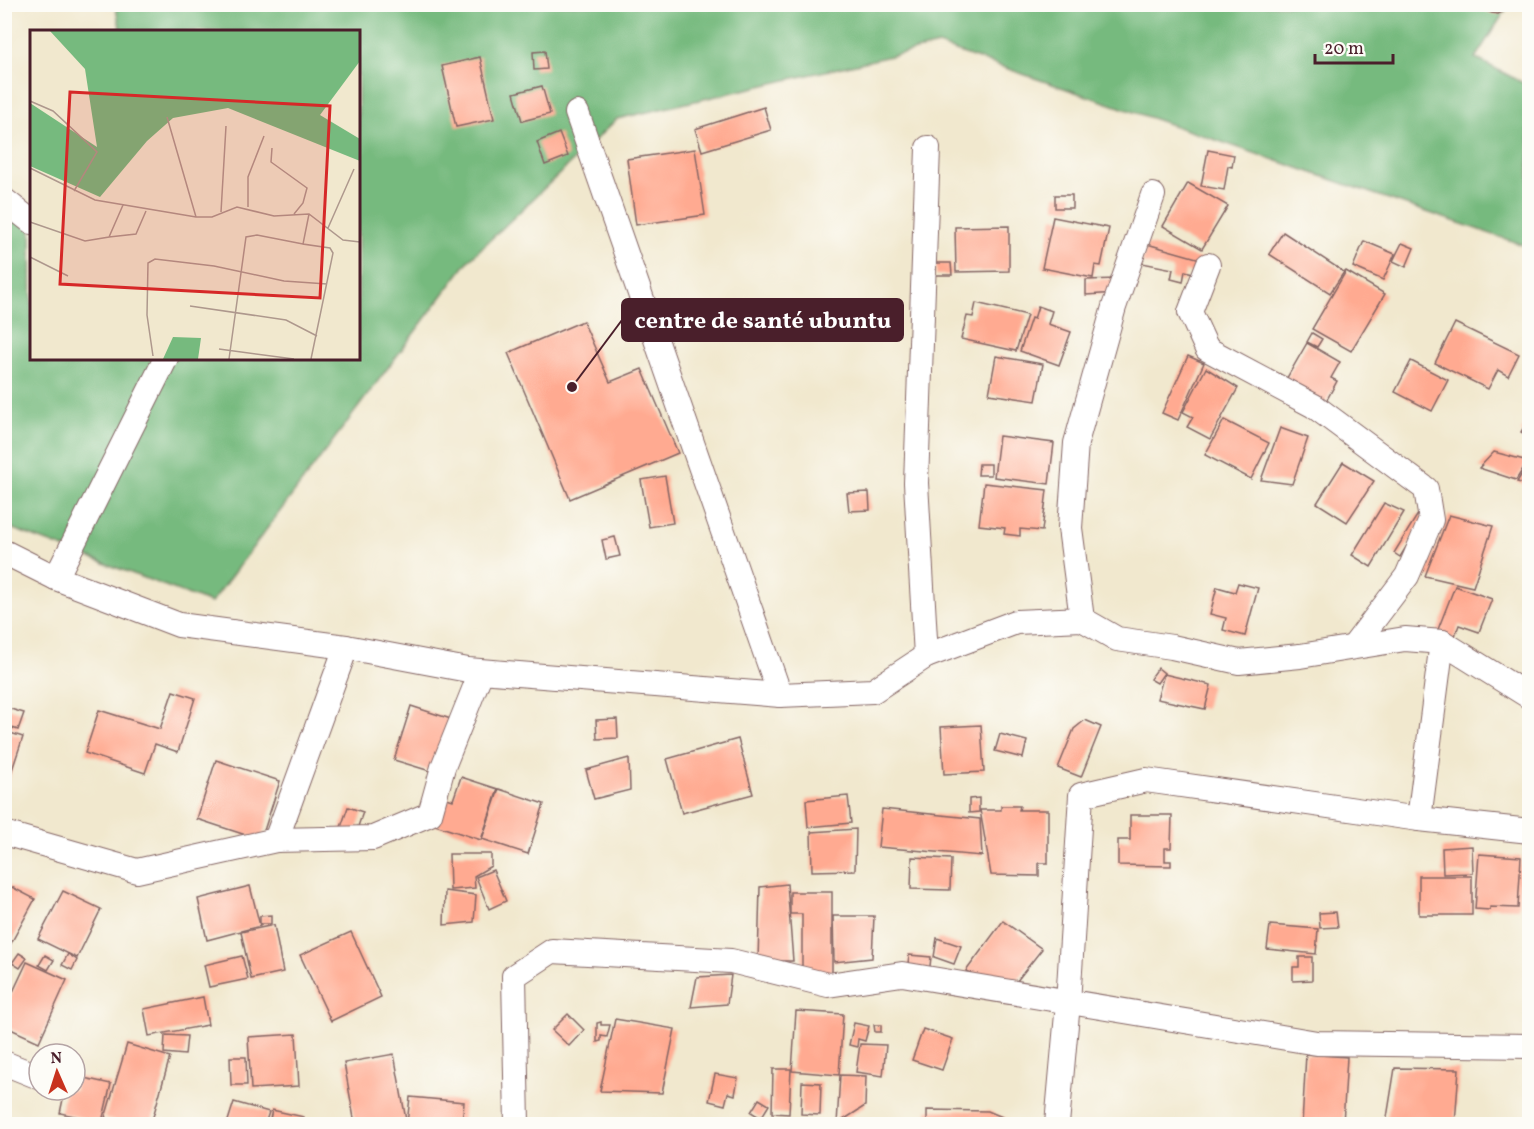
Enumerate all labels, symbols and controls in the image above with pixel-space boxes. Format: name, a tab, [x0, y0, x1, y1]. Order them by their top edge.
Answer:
scale bar	[1315, 27, 1393, 65]
inset map	[30, 30, 360, 360]
text: 20 m	[1324, 37, 1364, 62]
callout: centre de santé ubuntu	[622, 299, 903, 341]
text: centre de santé ubuntu	[634, 305, 892, 339]
north arrow	[27, 1042, 87, 1102]
text: N	[50, 1048, 63, 1070]

